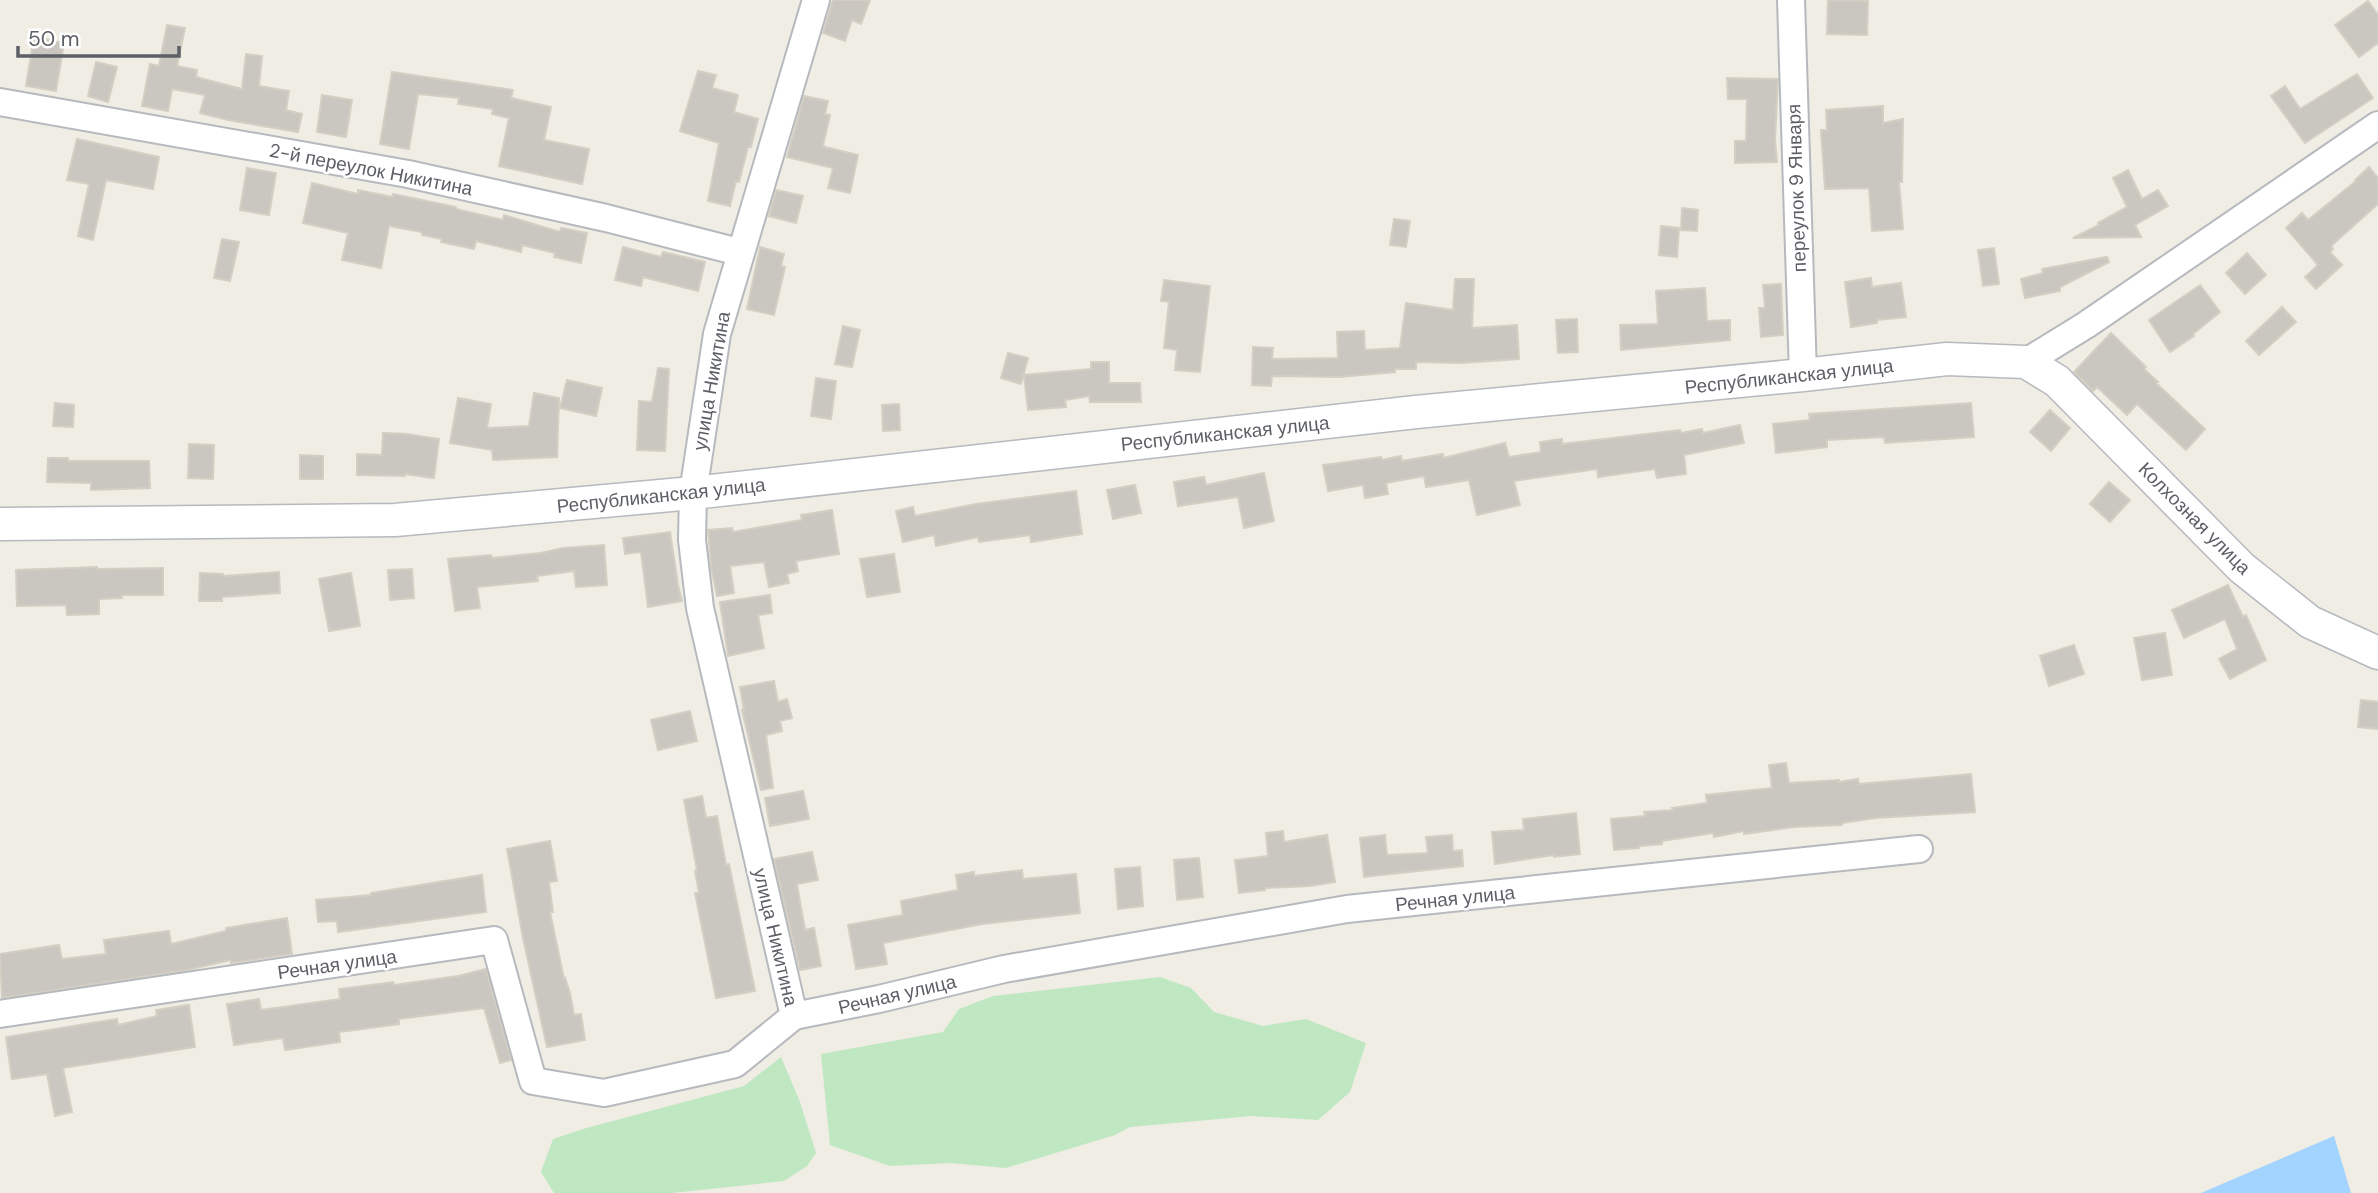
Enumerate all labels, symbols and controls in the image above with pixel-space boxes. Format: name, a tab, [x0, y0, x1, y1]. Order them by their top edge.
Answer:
scale bar	[18, 14, 178, 58]
text: 50 m	[28, 25, 79, 53]
street label: переулок 9 Января	[1781, 103, 1812, 273]
street label: 2-й переулок Никитина	[267, 138, 475, 202]
street label: улица Никитина	[687, 309, 736, 453]
street label: Республиканская улица	[1683, 353, 1895, 400]
street label: Республиканская улица	[1119, 410, 1331, 457]
street label: Колхозная улица	[2133, 457, 2257, 580]
street label: Республиканская улица	[555, 472, 767, 519]
street label: улица Никитина	[747, 866, 804, 1009]
street label: Речная улица	[1394, 880, 1517, 917]
street label: Речная улица	[276, 944, 399, 985]
street label: Речная улица	[836, 969, 959, 1020]

